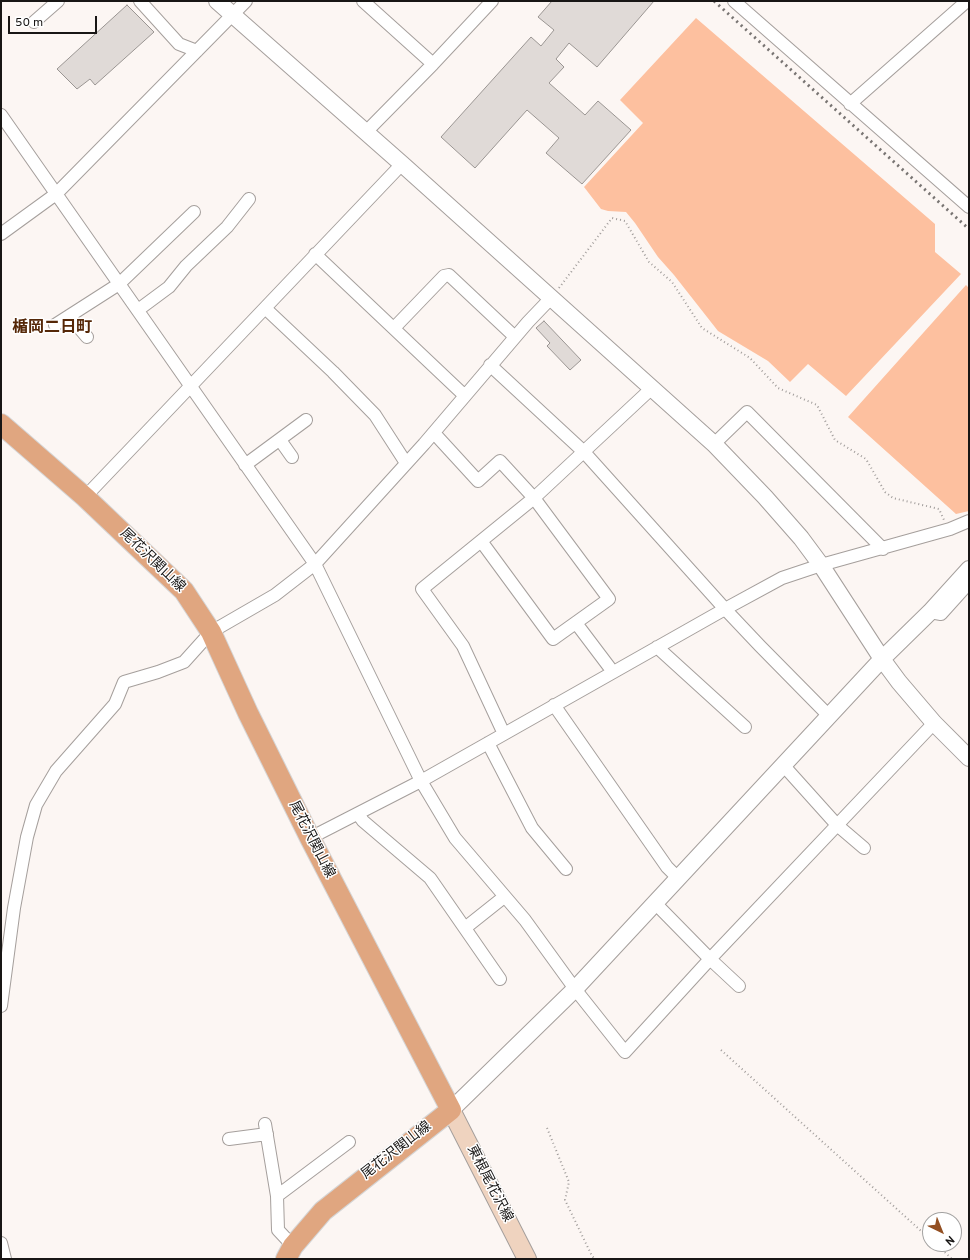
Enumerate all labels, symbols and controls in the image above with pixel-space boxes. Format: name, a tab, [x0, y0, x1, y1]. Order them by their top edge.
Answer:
scale bar	[10, 8, 99, 34]
text: 50 m	[15, 15, 43, 31]
district label: 楯岡二日町	[12, 319, 92, 339]
street label: 尾花沢関山線	[116, 526, 188, 596]
street label: 尾花沢関山線	[284, 799, 338, 881]
street label: 尾花沢関山線	[359, 1119, 435, 1183]
street label: 東根尾花沢線	[462, 1143, 516, 1225]
north arrow	[922, 1212, 962, 1252]
text: N	[942, 1232, 957, 1248]

